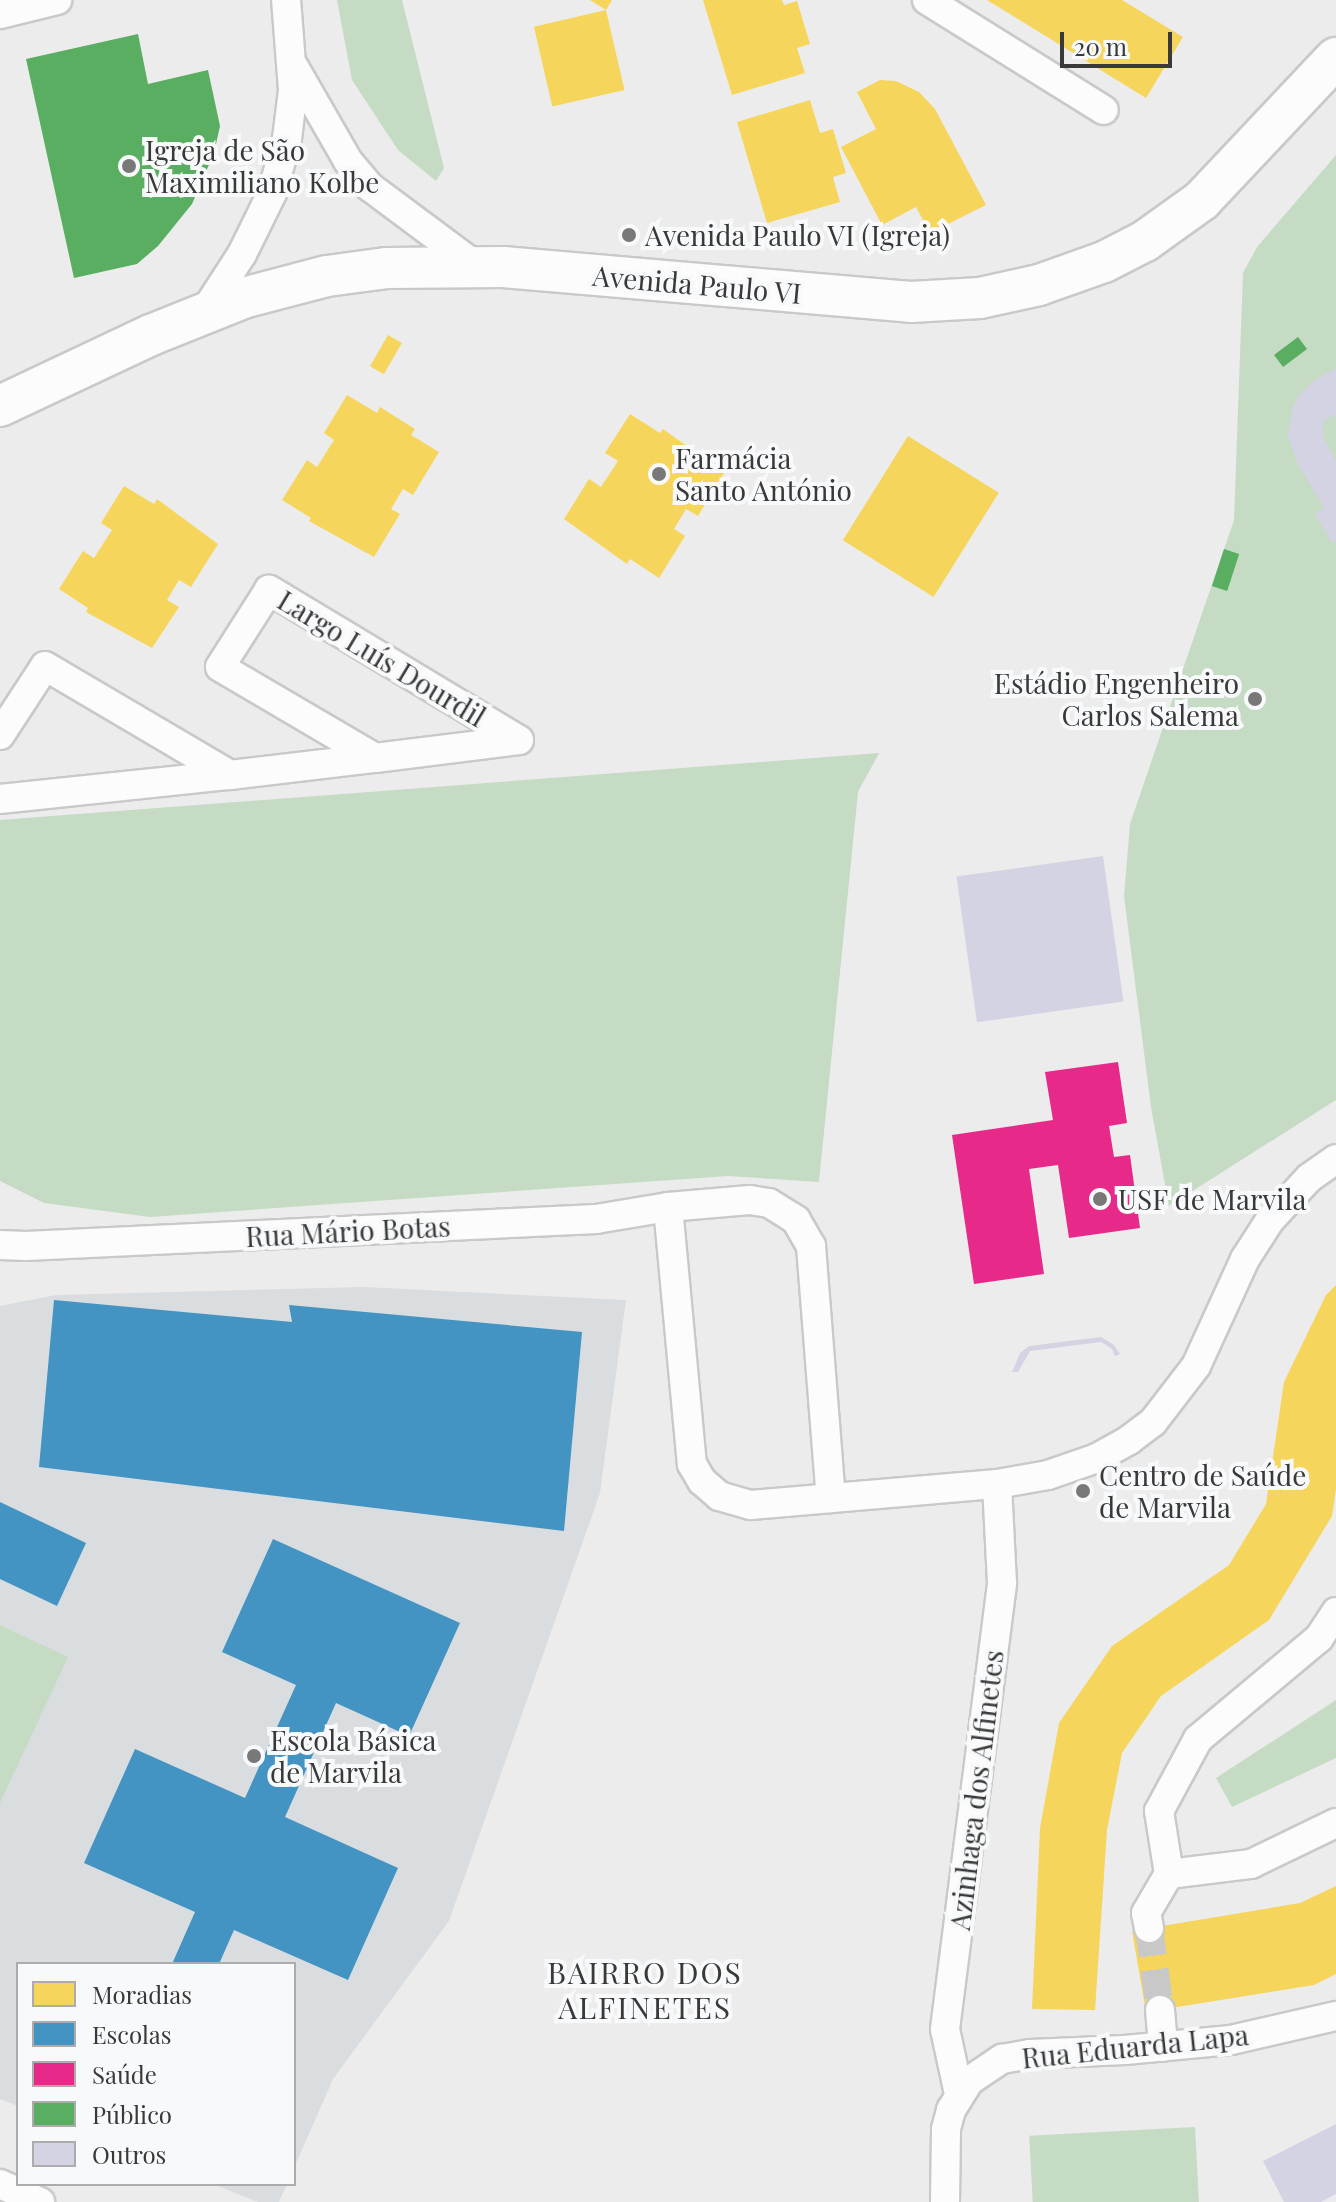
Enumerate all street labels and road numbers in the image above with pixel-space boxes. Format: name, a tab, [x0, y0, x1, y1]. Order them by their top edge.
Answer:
street label: Avenida Paulo VI	[590, 258, 804, 310]
street label: Largo Luís Dourdil	[272, 583, 492, 733]
street label: Rua Mário Botas	[244, 1209, 452, 1253]
street label: Azinhaga dos Alfinetes	[942, 1647, 1010, 1933]
street label: Rua Eduarda Lapa	[1020, 2017, 1250, 2075]

